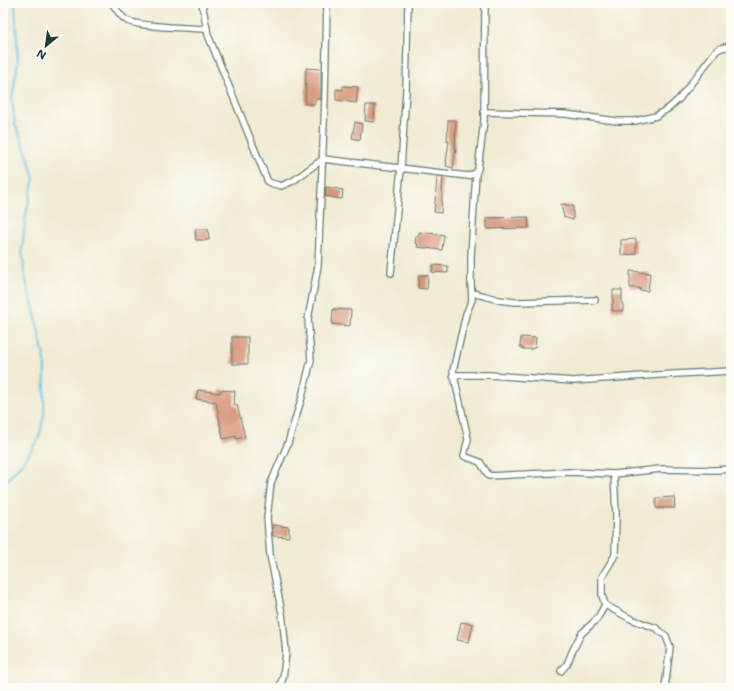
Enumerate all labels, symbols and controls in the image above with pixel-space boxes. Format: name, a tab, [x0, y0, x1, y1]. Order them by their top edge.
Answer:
north arrow	[26, 26, 66, 66]
text: N	[34, 45, 49, 63]

